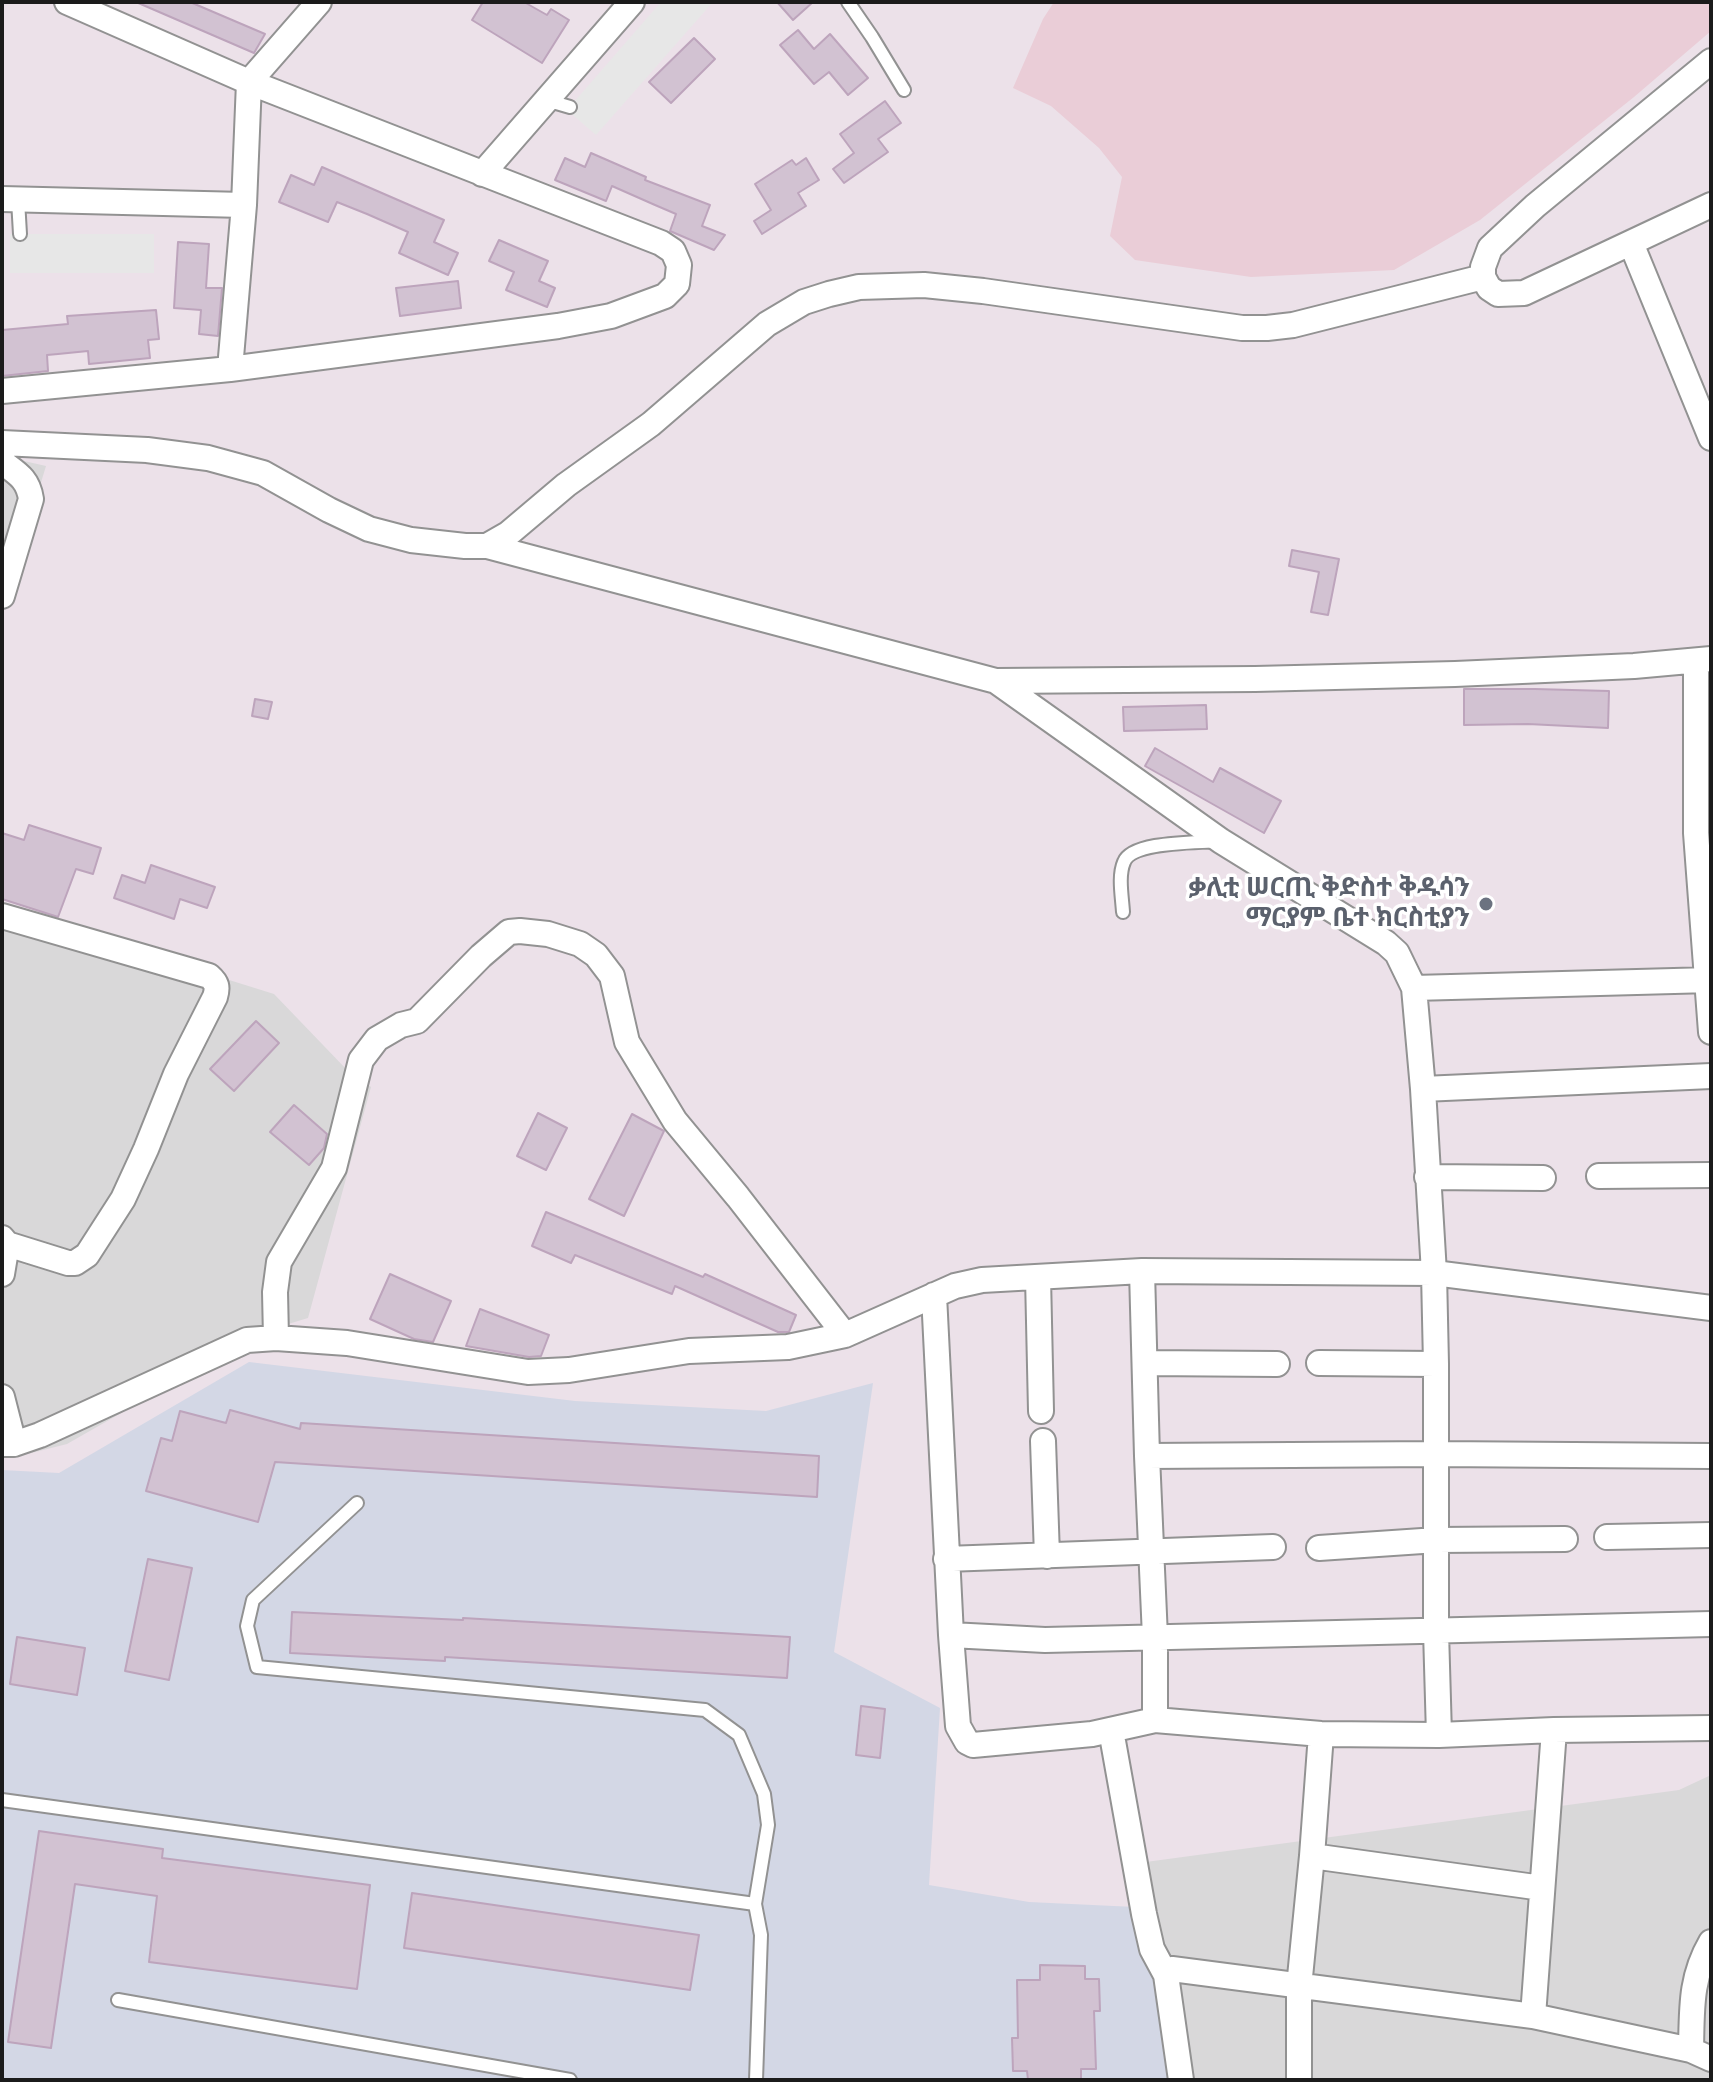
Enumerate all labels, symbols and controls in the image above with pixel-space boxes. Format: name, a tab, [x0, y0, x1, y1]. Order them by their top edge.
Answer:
place label: ቃሊቲ ሠርጢ ቅድስተ ቅዱሳን ማርያም ቤተ ክርስቲያን	[1189, 873, 1470, 934]
marker: ቃሊቲ ሠርጢ ቅድስተ ቅዱሳን ማርያም ቤተ ክርስቲያን	[1477, 895, 1495, 913]

